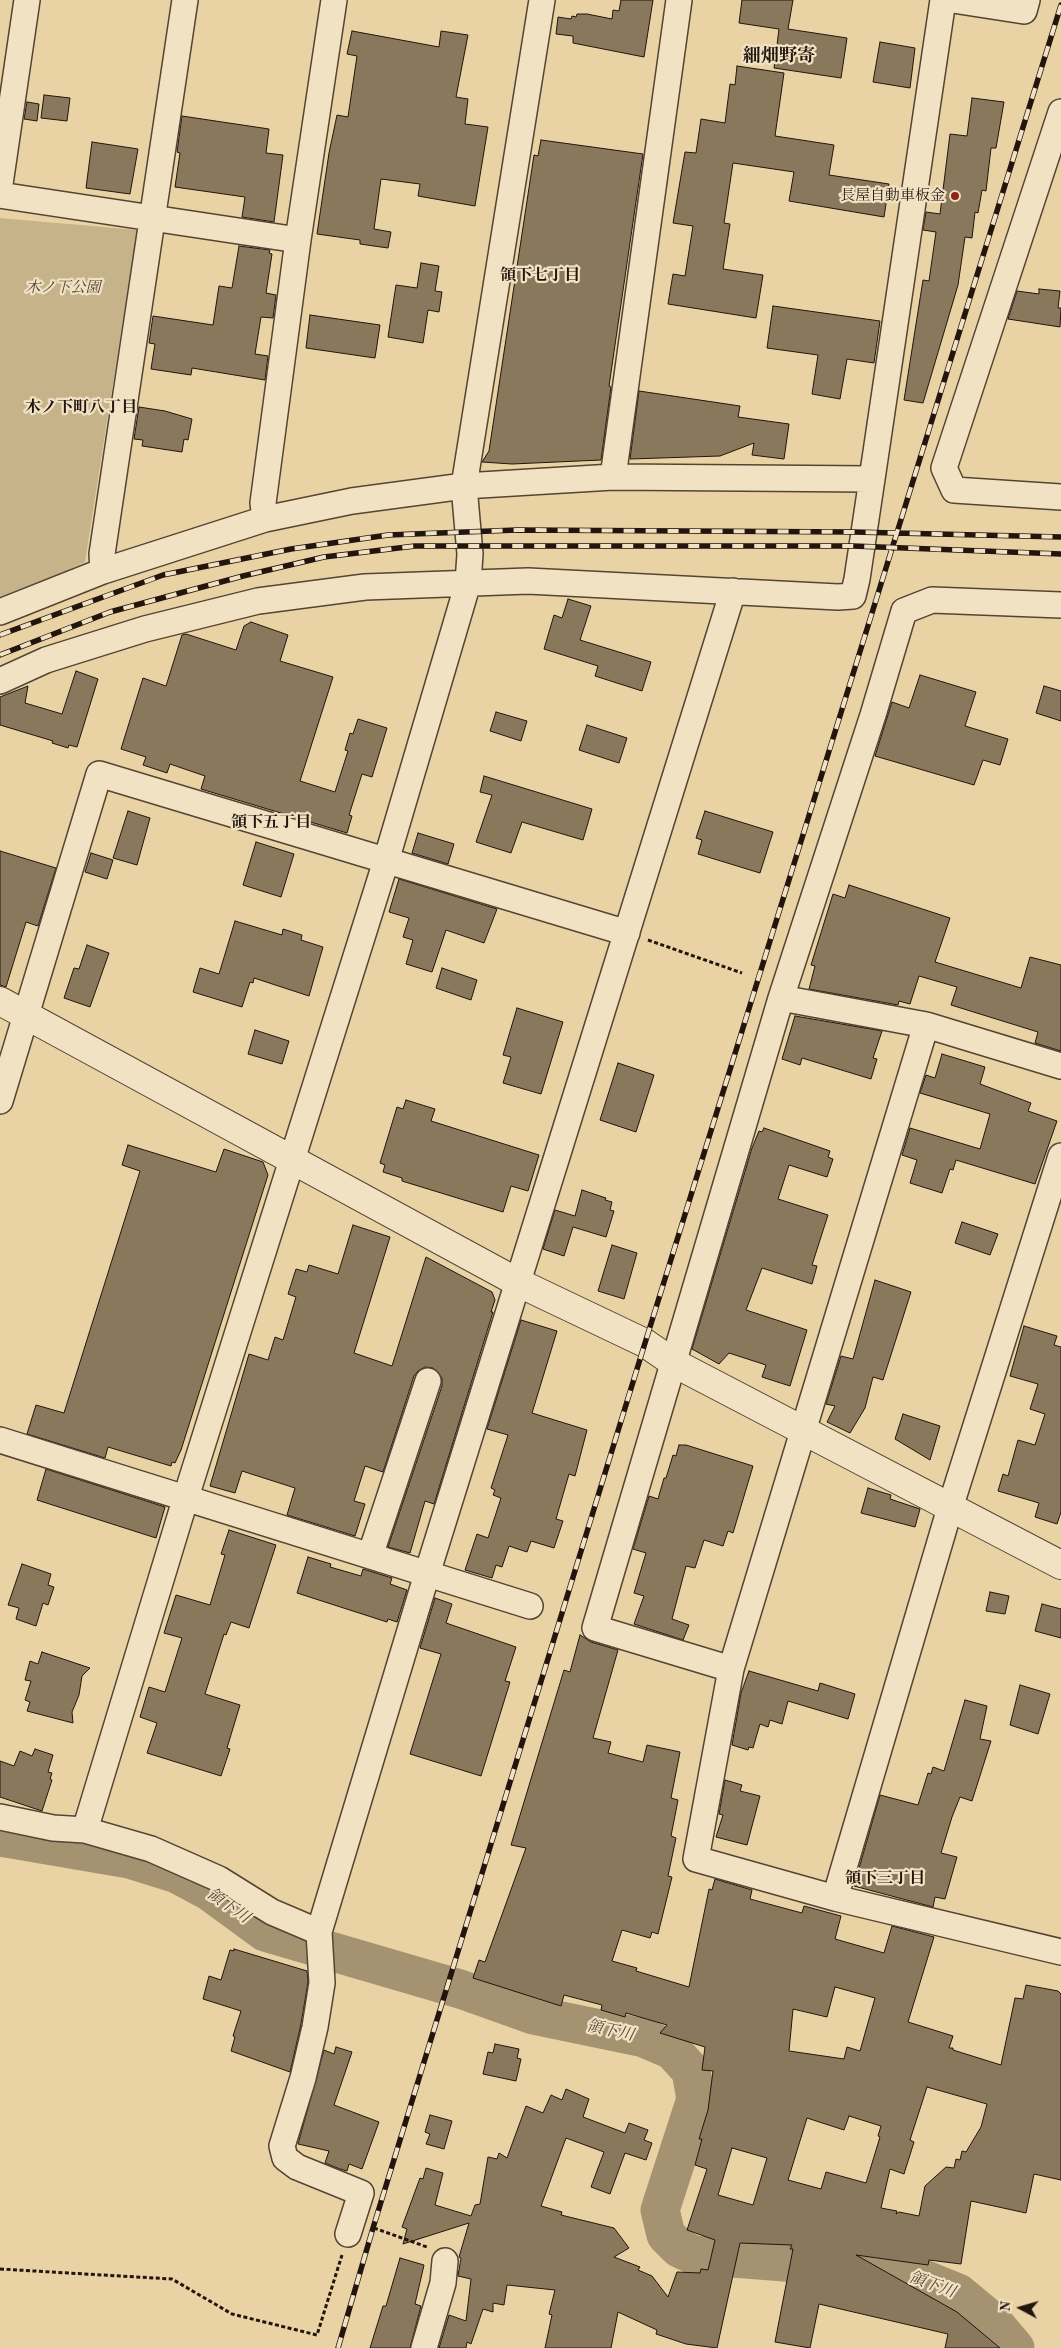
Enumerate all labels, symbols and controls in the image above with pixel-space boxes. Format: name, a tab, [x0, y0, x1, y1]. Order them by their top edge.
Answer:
district label: 細畑野寄	[743, 45, 815, 67]
place label: 長屋自動車板金	[840, 187, 945, 205]
marker: 長屋自動車板金	[949, 190, 961, 202]
district label: 領下七丁目	[500, 266, 580, 286]
park label: 木ノ下公園	[26, 279, 100, 297]
district label: 木ノ下町八丁目	[25, 398, 137, 418]
district label: 領下五丁目	[231, 813, 311, 833]
district label: 領下三丁目	[845, 1869, 925, 1889]
water label: 領下川	[203, 1884, 253, 1928]
water label: 領下川	[585, 2017, 635, 2045]
water label: 領下川	[906, 2268, 958, 2302]
north arrow	[996, 2283, 1046, 2333]
text: N	[999, 2300, 1014, 2312]

